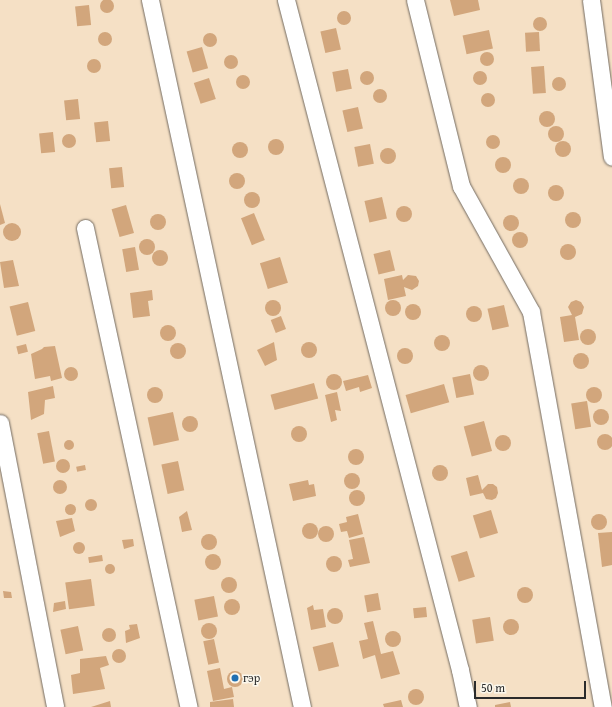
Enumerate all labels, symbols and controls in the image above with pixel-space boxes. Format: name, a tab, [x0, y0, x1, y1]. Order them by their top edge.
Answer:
place label: гэр	[243, 671, 260, 685]
marker: гэр	[230, 673, 240, 683]
scale bar	[476, 673, 588, 699]
text: 50 m	[481, 679, 505, 696]

